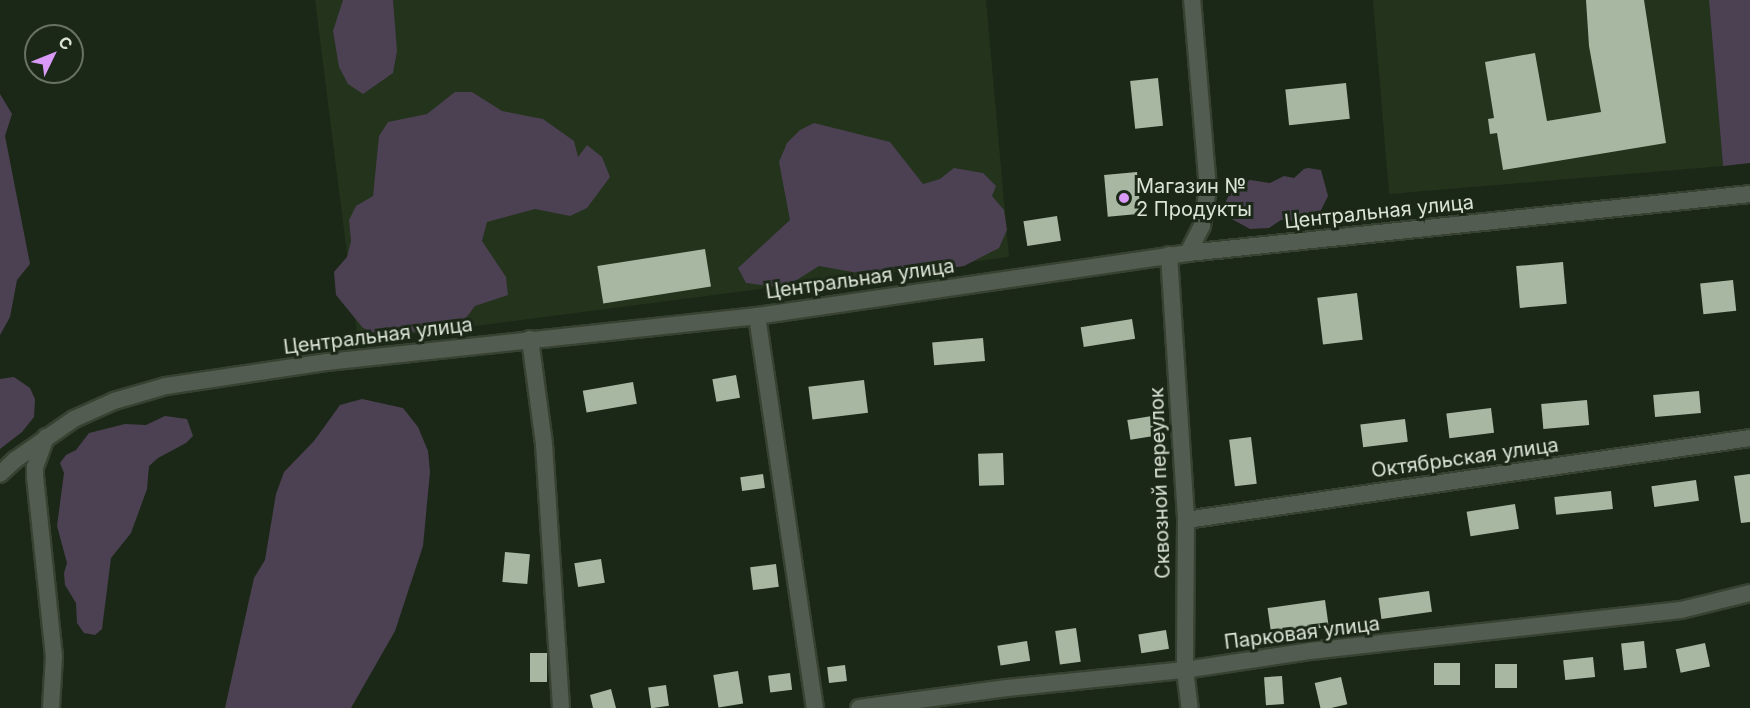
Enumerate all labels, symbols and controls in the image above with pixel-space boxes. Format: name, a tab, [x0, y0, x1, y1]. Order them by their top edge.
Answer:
north arrow	[24, 24, 84, 84]
text: С	[54, 32, 77, 54]
place label: Магазин № 2 Продукты	[1136, 174, 1252, 221]
street label: Центральная улица	[1283, 190, 1475, 234]
marker: Магазин № 2 Продукты	[1117, 191, 1131, 205]
street label: Центральная улица	[764, 254, 956, 304]
street label: Центральная улица	[282, 312, 474, 360]
street label: Сквозной переулок	[1145, 387, 1175, 579]
street label: Октябрьская улица	[1370, 433, 1560, 483]
street label: Парковая улица	[1223, 612, 1381, 654]

